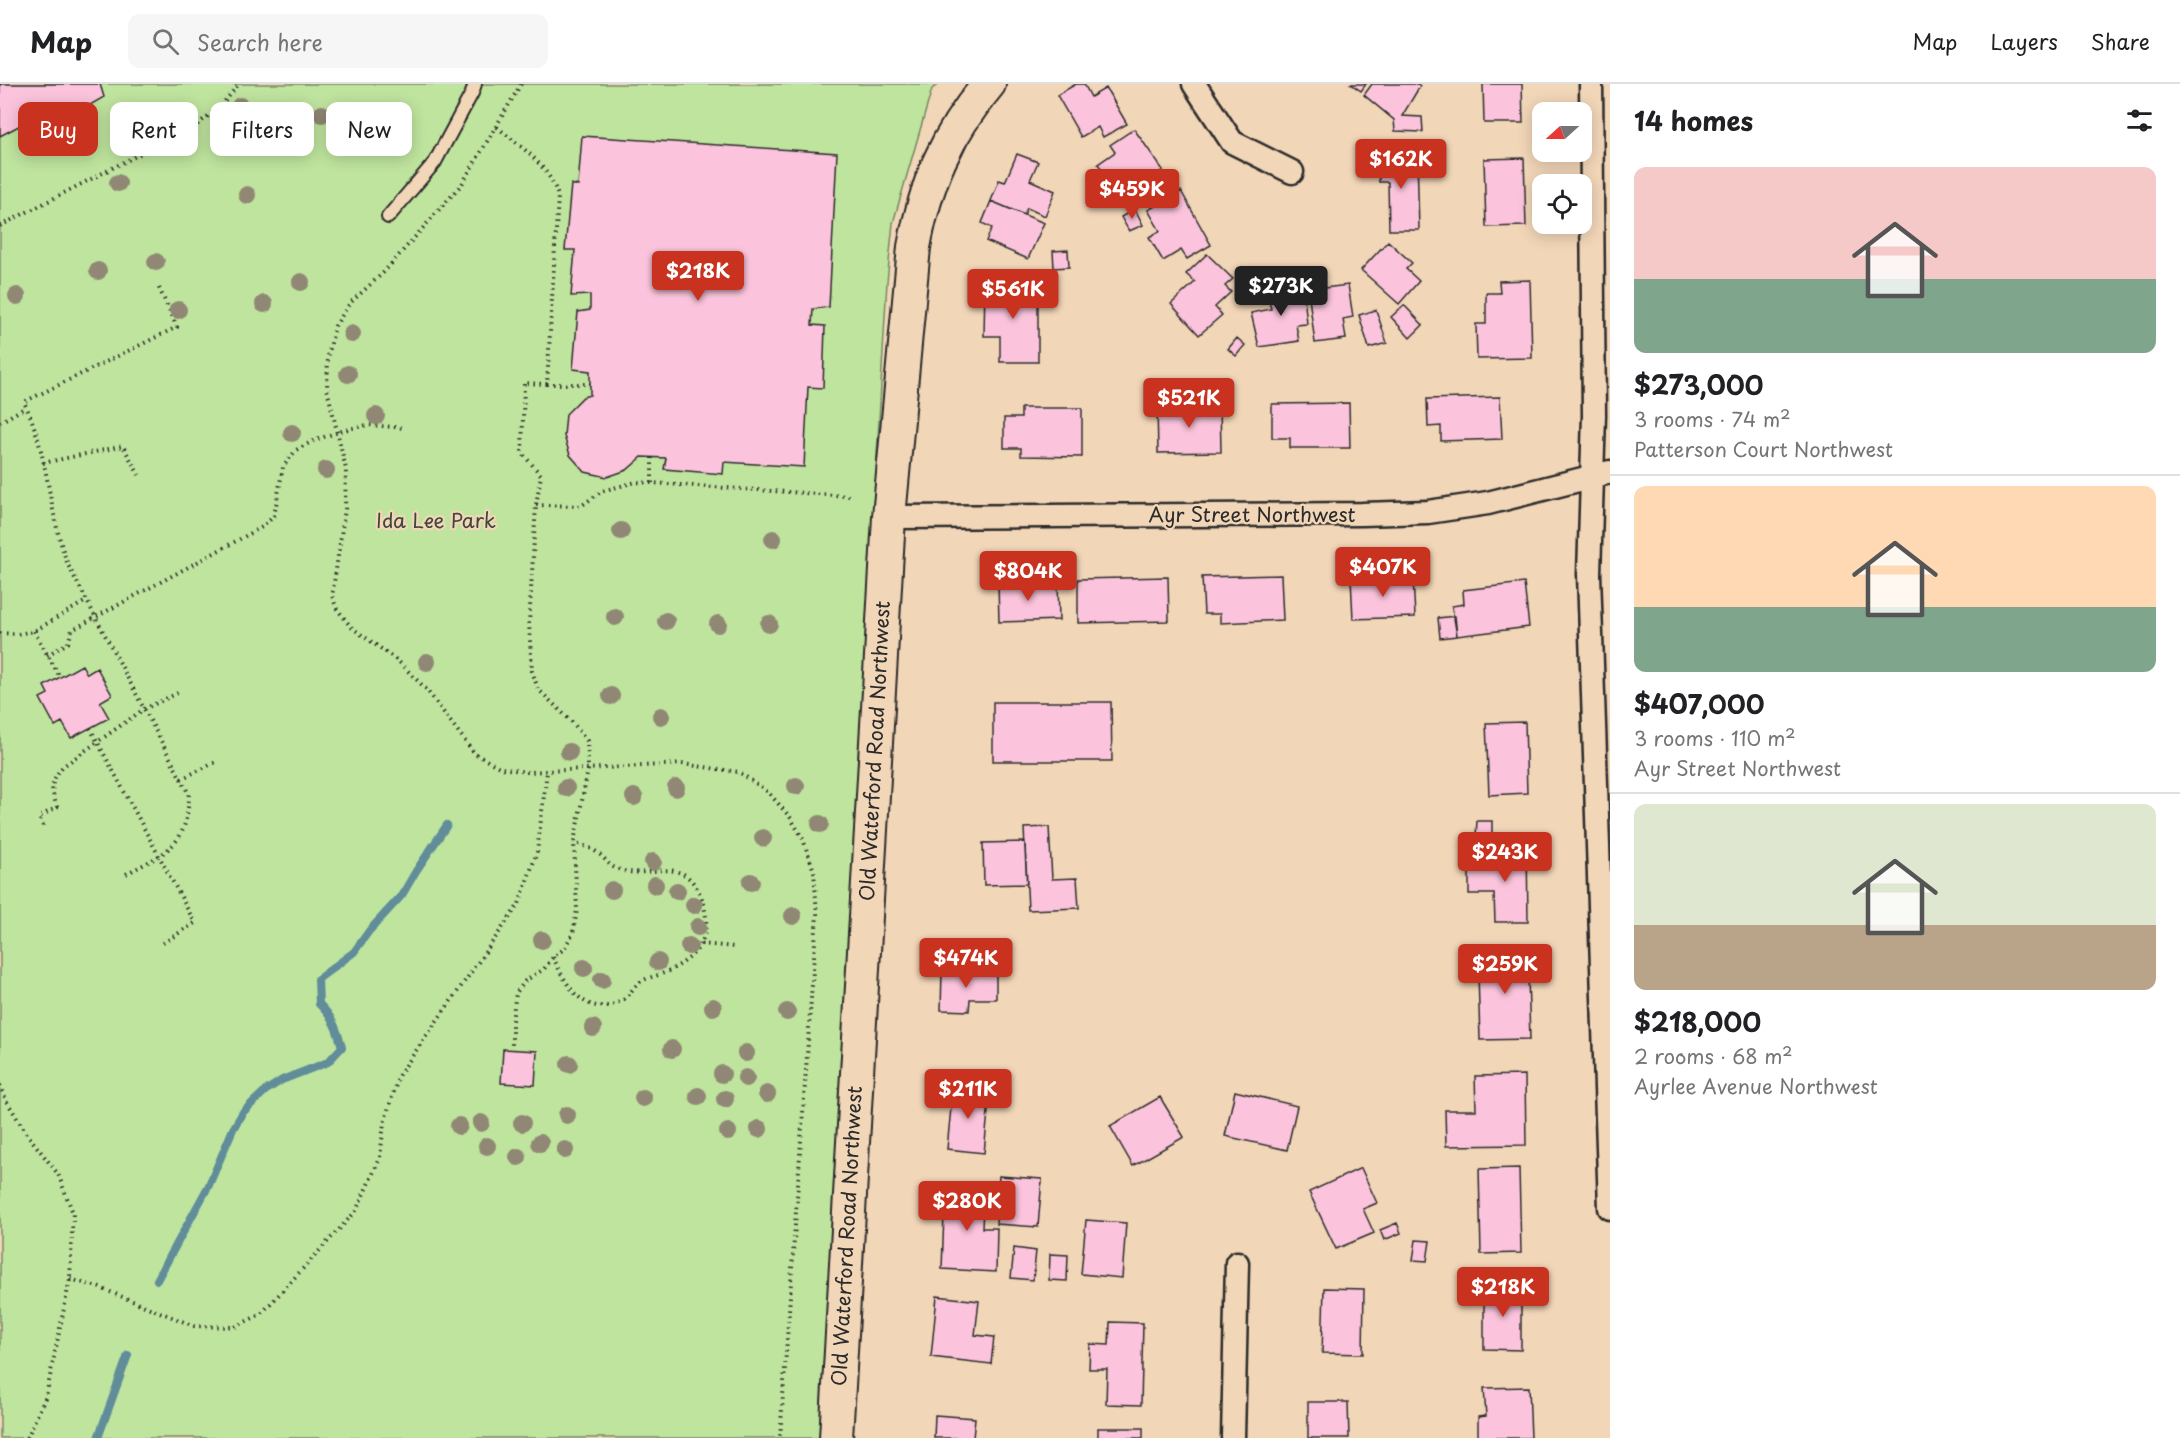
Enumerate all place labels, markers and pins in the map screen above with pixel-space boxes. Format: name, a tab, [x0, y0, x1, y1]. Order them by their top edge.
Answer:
pin: $162K	[1359, 139, 1443, 190]
pin: $459K	[1090, 169, 1174, 220]
pin: $218K	[656, 251, 740, 302]
pin: $273K	[1239, 266, 1323, 317]
pin: $561K	[971, 269, 1055, 320]
pin: $521K	[1147, 378, 1231, 429]
pin: $407K	[1341, 547, 1425, 598]
pin: $804K	[986, 551, 1070, 602]
pin: $243K	[1463, 832, 1547, 883]
pin: $474K	[924, 938, 1008, 989]
pin: $259K	[1463, 944, 1547, 995]
pin: $211K	[926, 1069, 1010, 1120]
pin: $280K	[925, 1181, 1009, 1232]
pin: $218K	[1461, 1267, 1545, 1318]

